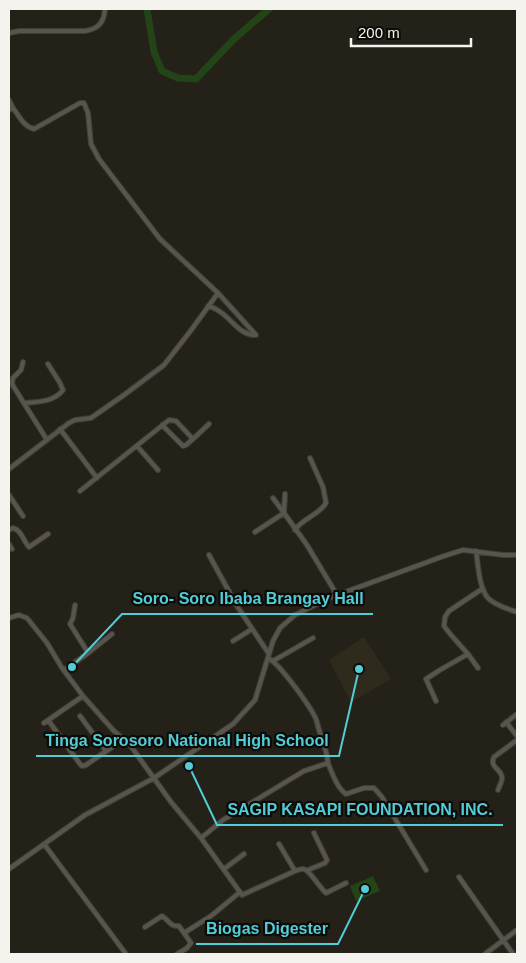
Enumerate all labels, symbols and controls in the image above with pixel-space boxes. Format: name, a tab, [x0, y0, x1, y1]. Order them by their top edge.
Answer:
scale bar	[351, 15, 471, 47]
text: 200 m	[358, 24, 400, 41]
callout: Soro- Soro Ibaba Brangay Hall	[122, 583, 373, 614]
text: Soro- Soro Ibaba Brangay Hall	[132, 590, 364, 607]
callout: Tinga Sorosoro National High School	[36, 725, 339, 756]
text: Tinga Sorosoro National High School	[45, 732, 329, 749]
callout: SAGIP KASAPI FOUNDATION, INC.	[217, 794, 503, 825]
text: SAGIP KASAPI FOUNDATION, INC.	[227, 801, 493, 818]
callout: Biogas Digester	[196, 913, 338, 944]
text: Biogas Digester	[206, 920, 328, 937]

